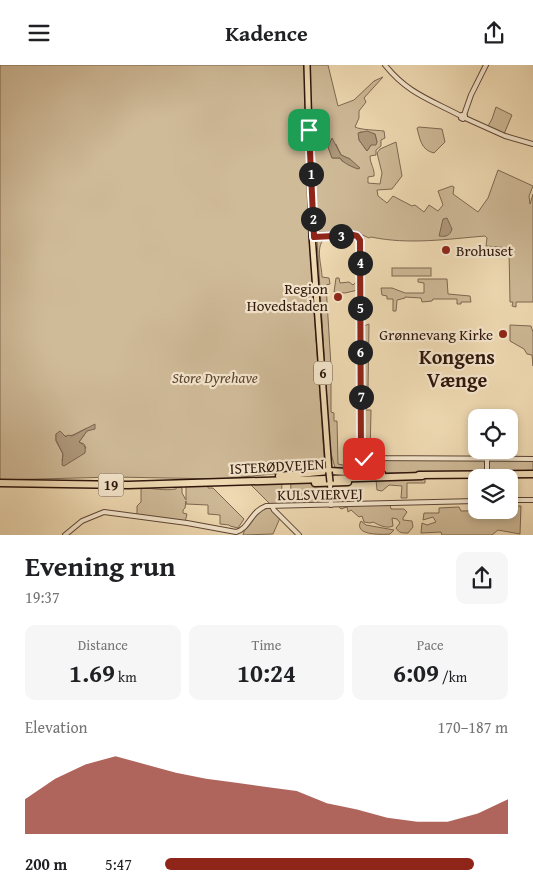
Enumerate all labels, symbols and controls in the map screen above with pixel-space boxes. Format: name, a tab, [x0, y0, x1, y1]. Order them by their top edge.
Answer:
text: Kadence	[225, 17, 308, 49]
icon: menu	[25, 19, 53, 47]
icon: share	[480, 19, 508, 47]
pin	[288, 109, 330, 151]
icon: arrive	[295, 116, 323, 144]
pin: 1	[298, 161, 324, 187]
text: 1	[308, 164, 315, 184]
pin: 2	[300, 207, 326, 231]
text: 2	[310, 209, 317, 229]
pin: 3	[328, 223, 354, 249]
text: 3	[338, 226, 345, 246]
place label: Brohuset	[456, 240, 514, 261]
marker: Brohuset	[440, 244, 452, 256]
pin: 4	[348, 251, 372, 275]
text: 4	[357, 253, 364, 273]
place label: Region Hovedstaden	[247, 278, 329, 316]
marker: Region Hovedstaden	[332, 291, 344, 303]
pin: 5	[348, 295, 372, 321]
text: 5	[357, 298, 364, 318]
place label: Grønnevang Kirke	[379, 324, 493, 345]
marker: Grønnevang Kirke	[497, 328, 509, 340]
pin: 6	[348, 339, 372, 365]
text: 6	[357, 342, 364, 362]
district label: Kongens Vænge	[419, 342, 495, 394]
road number: 6	[314, 361, 332, 385]
park label: Store Dyrehave	[172, 367, 258, 388]
pin: 7	[348, 385, 374, 409]
text: 7	[358, 387, 365, 407]
map controls	[468, 409, 518, 519]
button: locate	[468, 409, 518, 459]
pin	[343, 438, 385, 480]
icon: check	[350, 445, 378, 473]
street label: ISTERØDVEJEN	[229, 453, 325, 479]
button: layers	[468, 469, 518, 519]
road number: 19	[98, 473, 124, 497]
street label: KULSVIERVEJ	[277, 483, 363, 505]
text: Evening run	[25, 545, 176, 586]
button: share	[456, 552, 508, 604]
text: 19:37	[25, 585, 60, 609]
text: Distance	[78, 635, 128, 655]
text: Time	[252, 635, 281, 655]
text: Pace	[417, 635, 444, 655]
text: 1.69	[69, 655, 115, 691]
text: 10:24	[237, 655, 296, 691]
text: 6:09	[393, 655, 439, 691]
text: km	[115, 667, 137, 687]
text: /km	[439, 667, 467, 687]
text: Elevation	[25, 715, 88, 739]
text: 170–187 m	[438, 715, 508, 739]
text: 200 m	[25, 852, 67, 876]
text: 5:47	[105, 852, 132, 876]

